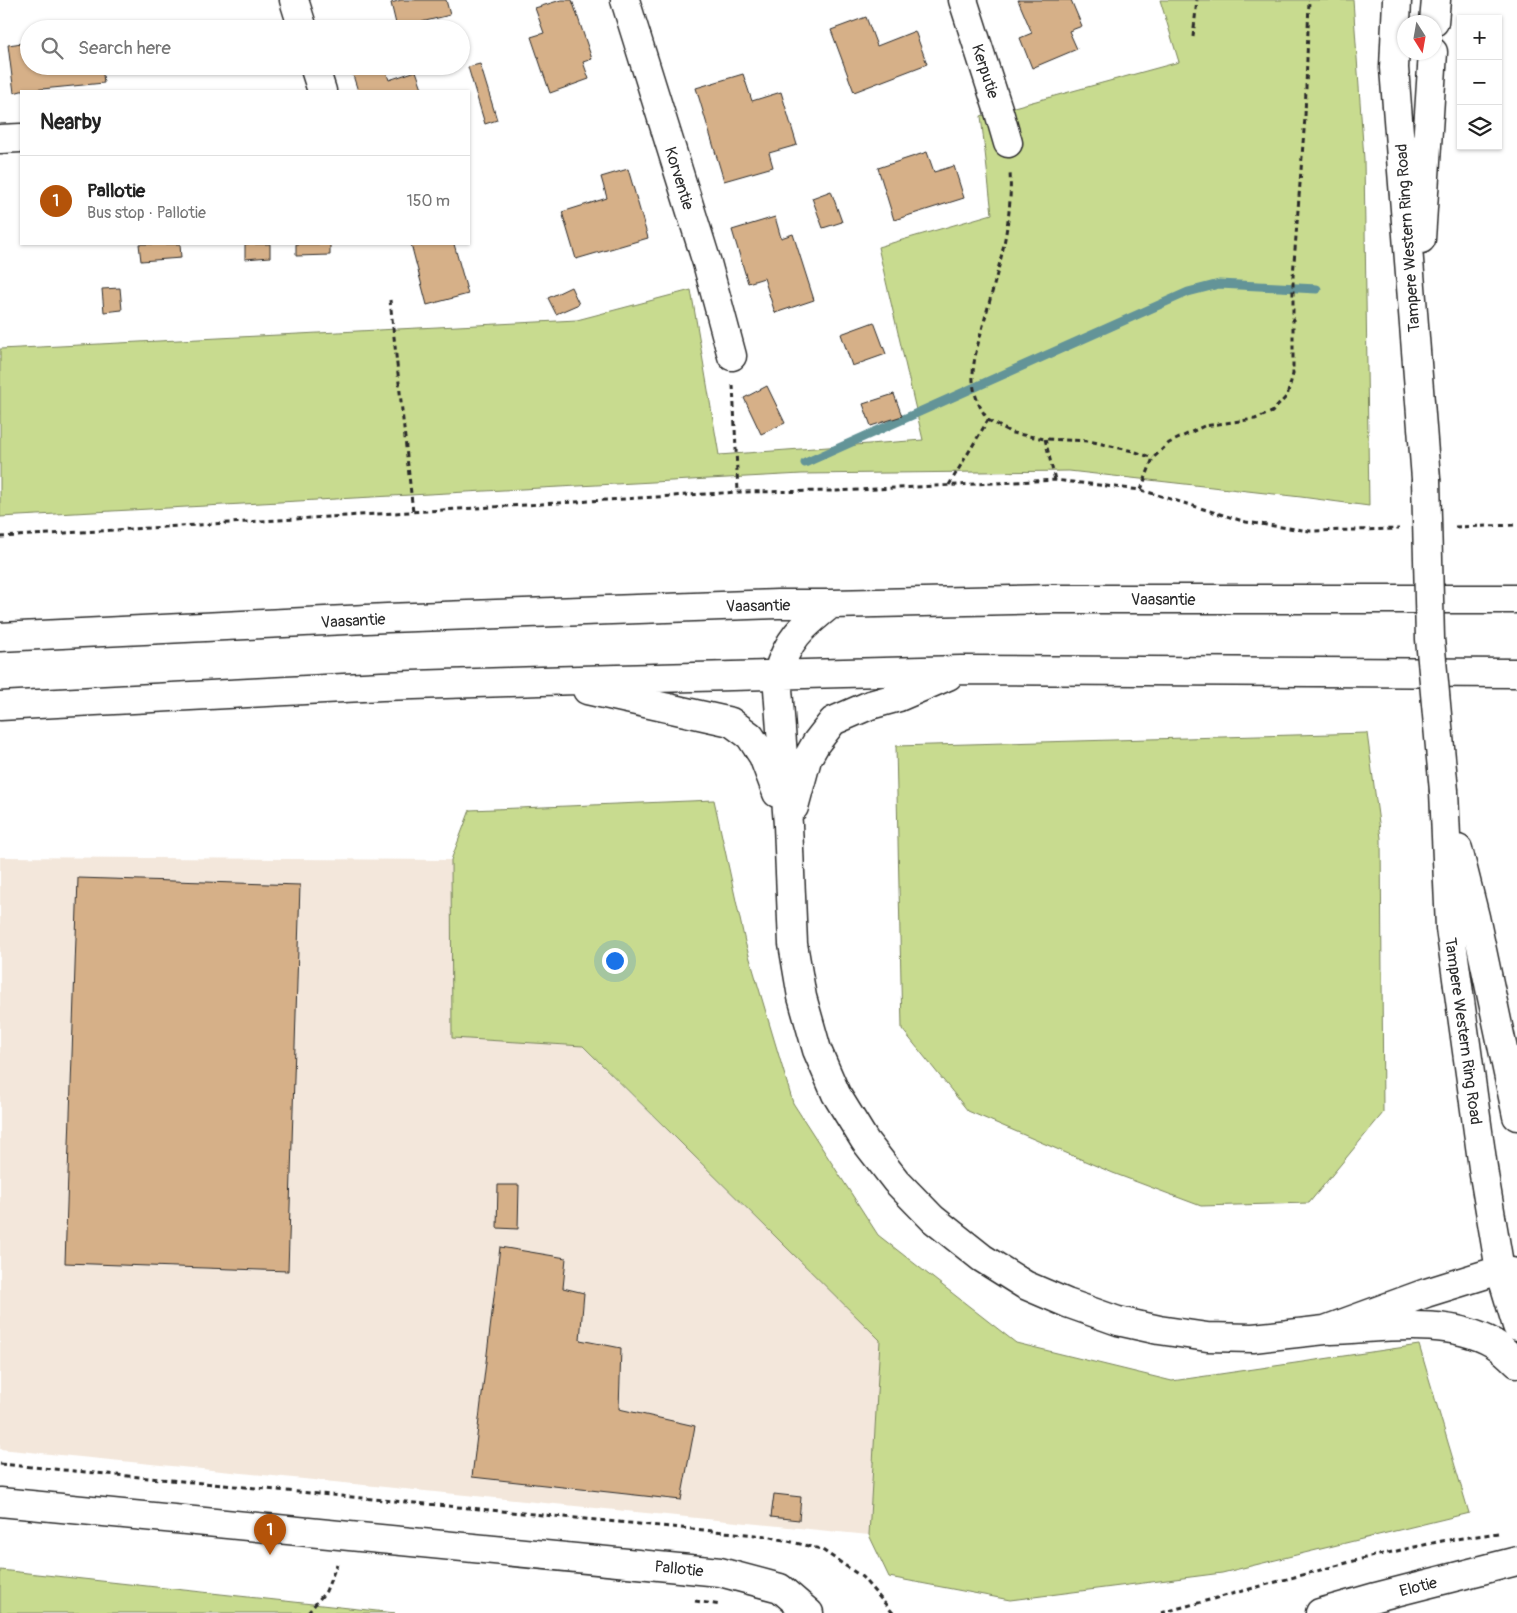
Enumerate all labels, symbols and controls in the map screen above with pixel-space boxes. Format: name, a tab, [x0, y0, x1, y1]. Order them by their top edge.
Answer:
north arrow	[1397, 15, 1442, 60]
map controls	[1457, 15, 1502, 150]
button: +	[1457, 15, 1502, 60]
search box	[20, 20, 470, 75]
icon: search	[38, 34, 66, 62]
text: Search here	[78, 36, 171, 60]
street label: Kerputie	[967, 42, 1003, 101]
button: −	[1457, 60, 1502, 105]
button: layers	[1457, 105, 1502, 150]
text: Nearby	[40, 109, 101, 136]
street label: Tampere Western Ring Road	[1391, 143, 1425, 333]
street label: Korventie	[660, 144, 698, 212]
text: Pallotie	[87, 179, 145, 203]
text: 1	[53, 191, 59, 211]
text: 150 m	[406, 191, 450, 211]
text: Bus stop · Pallotie	[87, 203, 206, 223]
street label: Vaasantie	[1131, 590, 1195, 610]
street label: Vaasantie	[726, 595, 791, 617]
street label: Vaasantie	[320, 609, 386, 633]
street label: Tampere Western Ring Road	[1440, 936, 1486, 1126]
your location	[602, 948, 628, 974]
pin: 1	[254, 1514, 286, 1555]
street label: Pallotie	[653, 1556, 704, 1582]
street label: Elotie	[1397, 1573, 1439, 1601]

